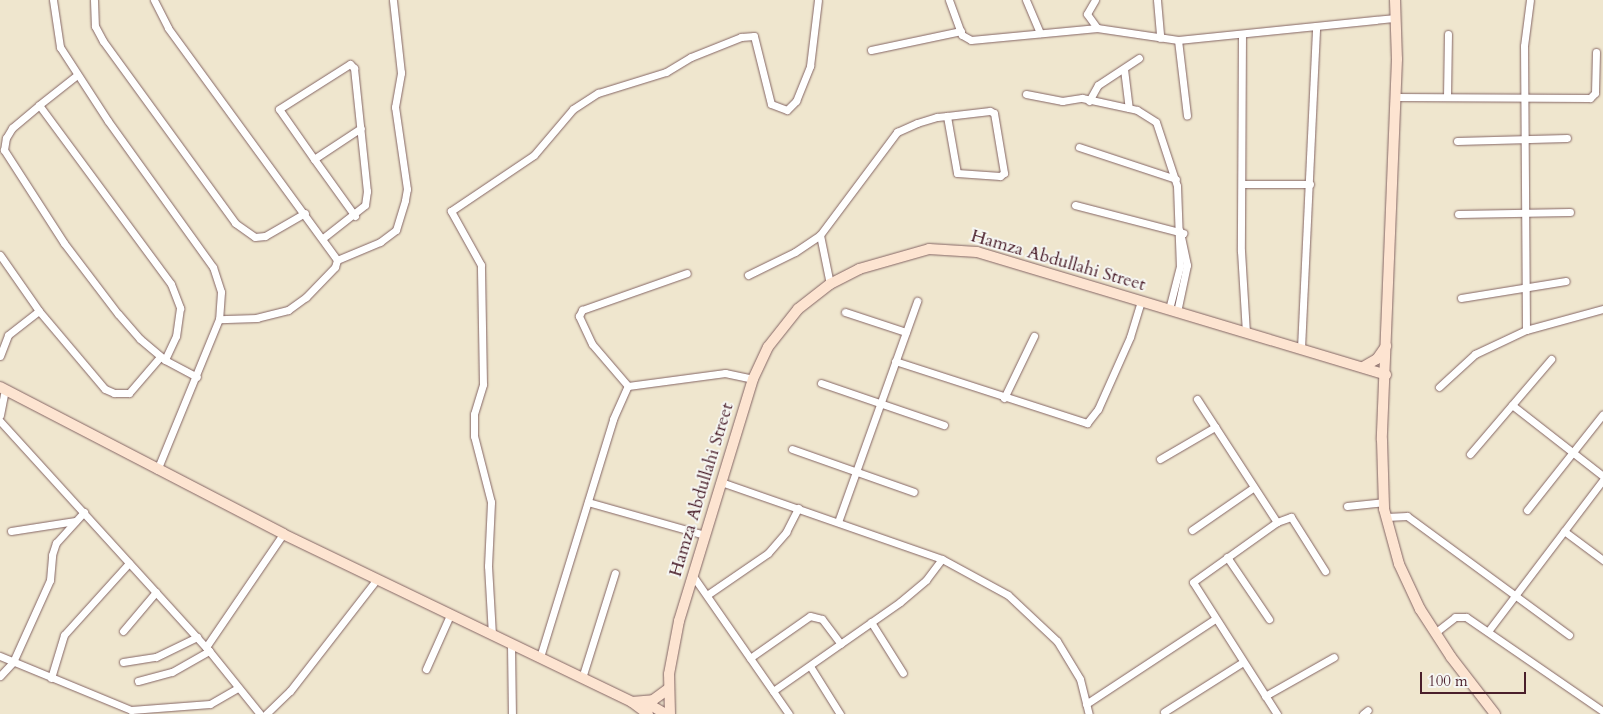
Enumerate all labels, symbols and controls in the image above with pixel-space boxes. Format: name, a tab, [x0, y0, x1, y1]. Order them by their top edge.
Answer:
street label: Hamza Abdullahi Street	[968, 226, 1148, 296]
street label: Hamza Abdullahi Street	[665, 400, 739, 580]
scale bar	[1423, 662, 1529, 694]
text: 100 m	[1428, 671, 1468, 691]

